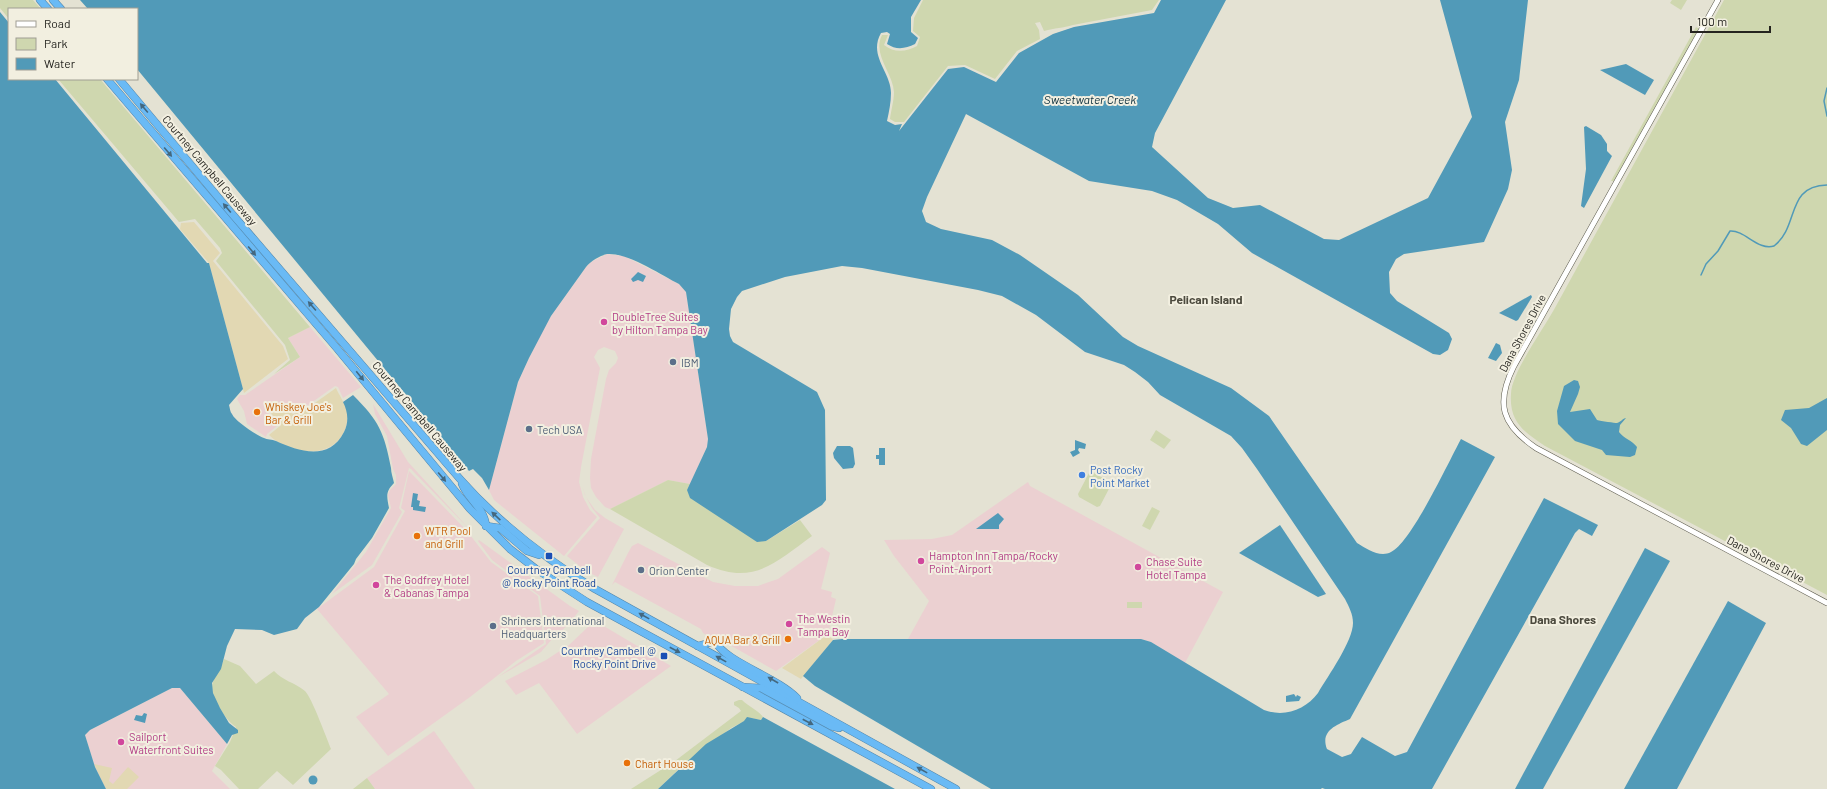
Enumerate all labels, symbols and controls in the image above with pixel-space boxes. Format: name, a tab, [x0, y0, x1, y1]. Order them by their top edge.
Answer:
legend	[8, 8, 138, 80]
scale bar	[1691, 8, 1770, 34]
text: 100 m	[1697, 14, 1727, 28]
text: Road	[44, 16, 71, 30]
text: Park	[44, 36, 68, 50]
text: Water	[44, 56, 76, 70]
water label: Sweetwater Creek	[1044, 92, 1136, 106]
one-way arrow	[139, 103, 148, 113]
street label: Courtney Campbell Causeway	[160, 112, 260, 228]
one-way arrow	[163, 146, 172, 157]
one-way arrow	[223, 202, 232, 213]
one-way arrow	[247, 246, 256, 256]
district label: Pelican Island	[1170, 292, 1243, 306]
street label: Dana Shores Drive	[1496, 292, 1548, 374]
one-way arrow	[307, 301, 317, 311]
place label: DoubleTree Suites by Hilton Tampa Bay	[612, 310, 708, 336]
marker: DoubleTree Suites by Hilton Tampa Bay	[599, 317, 609, 327]
place label: IBM	[681, 356, 699, 369]
marker: IBM	[668, 357, 678, 367]
street label: Courtney Campbell Causeway	[370, 358, 470, 474]
one-way arrow	[355, 371, 364, 382]
place label: Whiskey Joe's Bar & Grill	[265, 400, 331, 426]
marker: Whiskey Joe's Bar & Grill	[252, 407, 262, 417]
place label: Tech USA	[537, 423, 583, 436]
marker: Tech USA	[524, 424, 534, 434]
place label: Post Rocky Point Market	[1090, 463, 1150, 489]
marker: Post Rocky Point Market	[1077, 470, 1087, 480]
one-way arrow	[438, 471, 447, 482]
one-way arrow	[491, 512, 501, 521]
place label: WTR Pool and Grill	[425, 524, 471, 550]
marker: WTR Pool and Grill	[412, 531, 422, 541]
street label: Dana Shores Drive	[1725, 533, 1807, 585]
place label: Hampton Inn Tampa/Rocky Point-Airport	[929, 549, 1058, 575]
marker: Courtney Cambell @ Rocky Point Road	[544, 551, 554, 561]
place label: Chase Suite Hotel Tampa	[1146, 555, 1206, 581]
marker: Hampton Inn Tampa/Rocky Point-Airport	[916, 556, 926, 566]
marker: Chase Suite Hotel Tampa	[1133, 562, 1143, 572]
place label: Courtney Cambell @ Rocky Point Road	[502, 563, 596, 589]
place label: Orion Center	[649, 564, 709, 577]
marker: Orion Center	[636, 565, 646, 575]
place label: The Godfrey Hotel & Cabanas Tampa	[384, 573, 469, 599]
marker: The Godfrey Hotel & Cabanas Tampa	[371, 580, 381, 590]
one-way arrow	[638, 612, 649, 619]
place label: The Westin Tampa Bay	[797, 612, 850, 638]
district label: Dana Shores	[1530, 612, 1596, 626]
place label: Shriners International Headquarters	[501, 614, 604, 640]
marker: The Westin Tampa Bay	[784, 619, 794, 629]
marker: Shriners International Headquarters	[488, 621, 498, 631]
place label: AQUA Bar & Grill	[704, 633, 780, 646]
marker: AQUA Bar & Grill	[783, 634, 793, 644]
place label: Courtney Cambell @ Rocky Point Drive	[561, 644, 656, 670]
one-way arrow	[669, 647, 681, 654]
marker: Courtney Cambell @ Rocky Point Drive	[659, 651, 669, 661]
one-way arrow	[716, 656, 727, 663]
one-way arrow	[767, 677, 779, 684]
one-way arrow	[802, 718, 814, 725]
place label: Sailport Waterfront Suites	[129, 730, 214, 756]
marker: Sailport Waterfront Suites	[116, 737, 126, 747]
place label: Chart House	[635, 757, 694, 770]
marker: Chart House	[622, 758, 632, 768]
one-way arrow	[916, 767, 928, 774]

